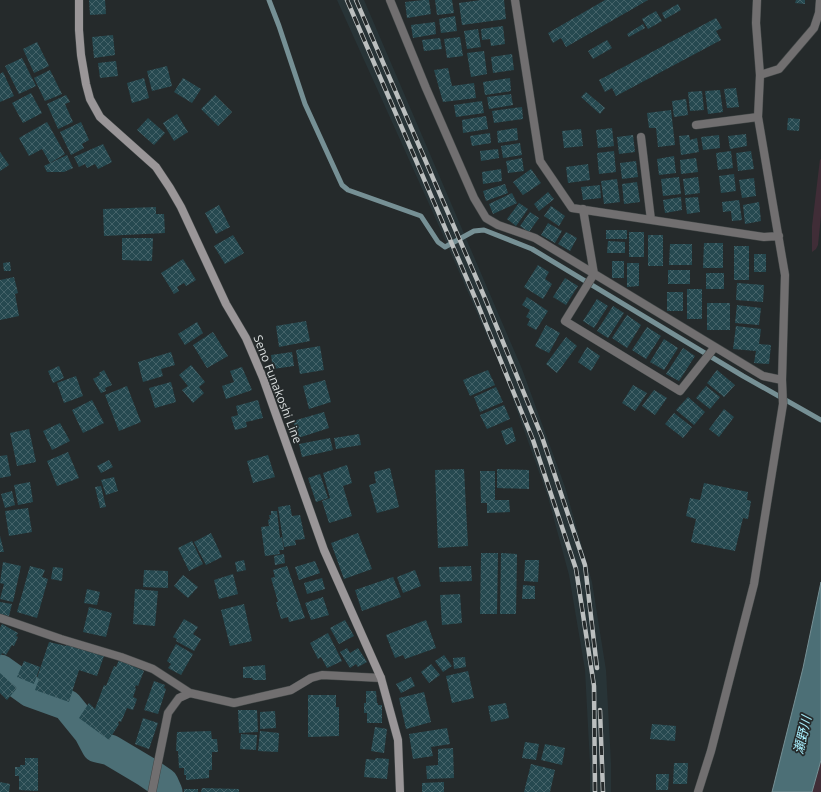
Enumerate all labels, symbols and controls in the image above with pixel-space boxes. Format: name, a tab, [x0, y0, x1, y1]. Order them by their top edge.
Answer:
street label: Seno Funakoshi Line	[250, 332, 307, 446]
water label: 瀬野川	[789, 712, 816, 756]

